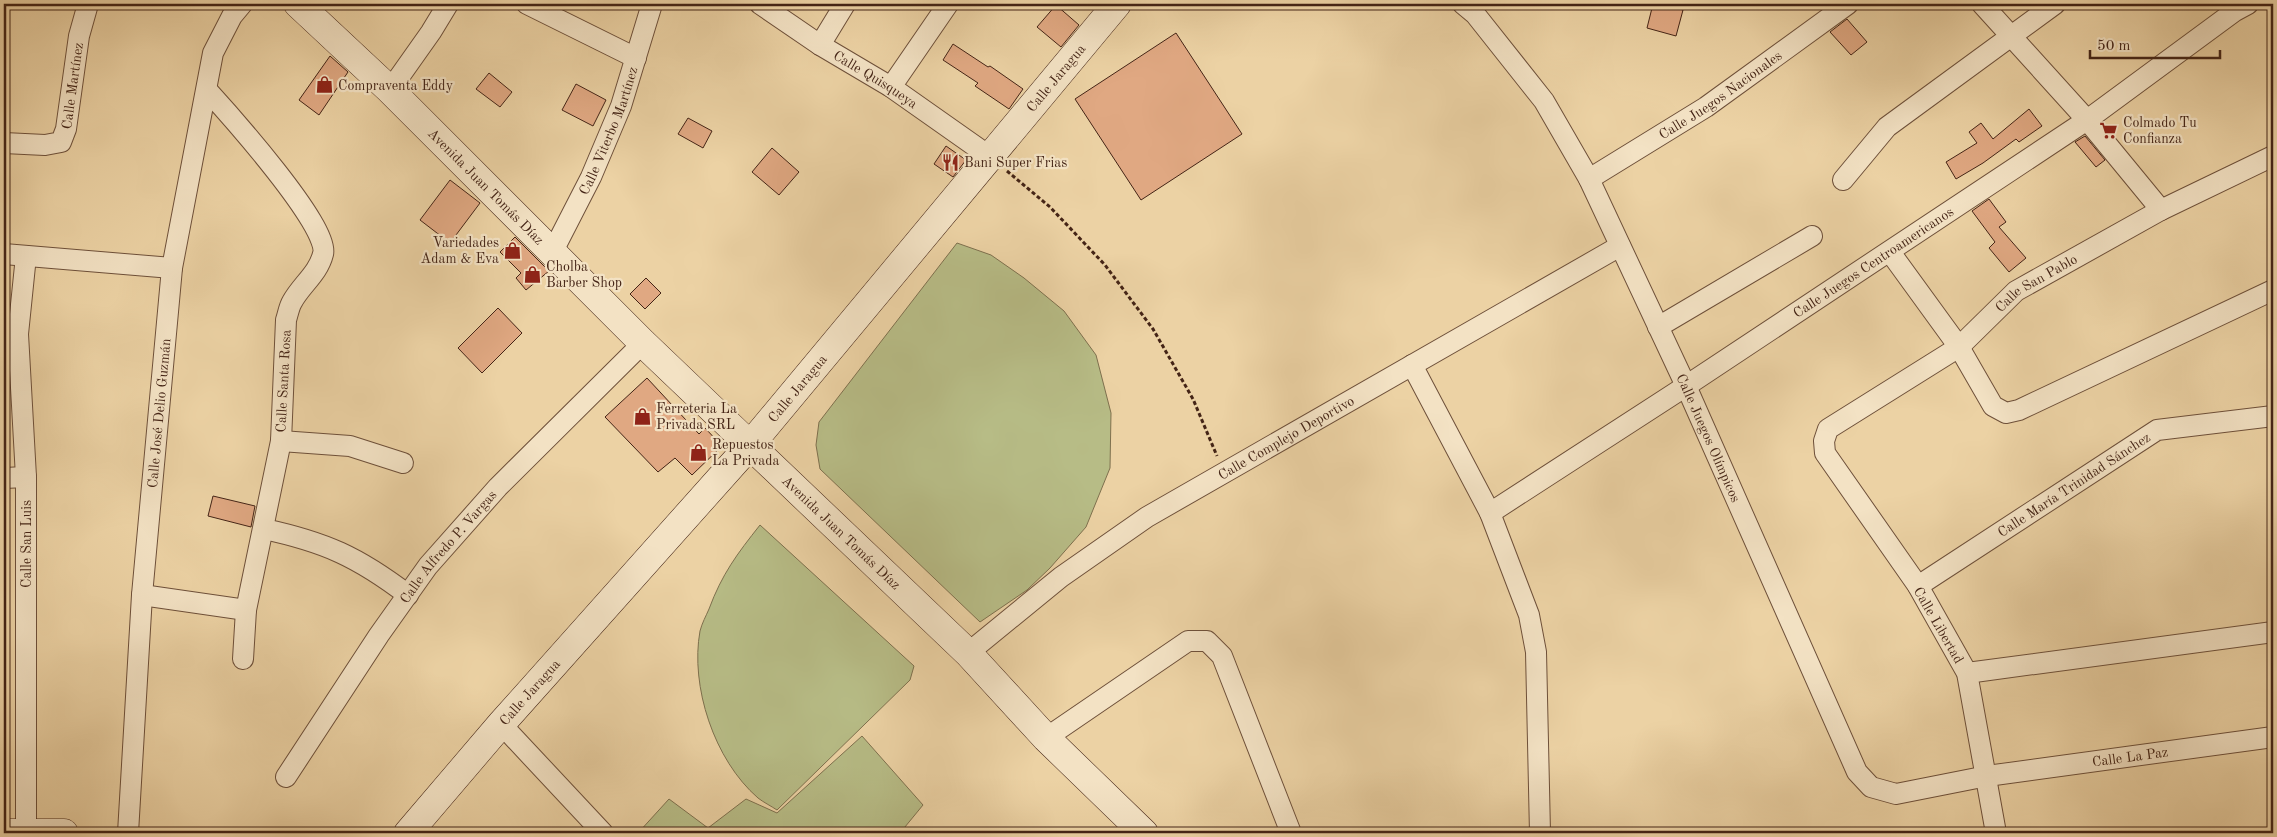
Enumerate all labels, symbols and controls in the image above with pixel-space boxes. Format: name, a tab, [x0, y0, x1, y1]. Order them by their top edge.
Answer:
scale bar	[2090, 28, 2220, 60]
text: 50 m	[2097, 39, 2131, 54]
street label: Calle Martínez	[60, 42, 86, 130]
street label: Calle Jaragua	[1024, 42, 1088, 115]
street label: Calle Juegos Nacionales	[1657, 48, 1785, 142]
street label: Calle Quisqueya	[831, 49, 920, 111]
street label: Calle Viterbo Martínez	[577, 65, 641, 197]
shop icon: Compraventa Eddy	[314, 75, 334, 95]
place label: Compraventa Eddy	[338, 79, 454, 93]
place label: Colmado Tu Confianza	[2123, 116, 2197, 146]
supermarket icon: Colmado Tu Confianza	[2099, 120, 2119, 140]
street label: Avenida Juan Tomás Díaz	[425, 126, 546, 248]
restaurant icon: Bani Super Frias	[940, 152, 960, 172]
place label: Bani Super Frias	[964, 156, 1067, 170]
street label: Calle Juegos Centroamericanos	[1791, 205, 1956, 321]
place label: Variedades Adam & Eva	[421, 236, 499, 266]
shop icon: Variedades Adam & Eva	[503, 240, 523, 260]
street label: Calle San Pablo	[1993, 252, 2080, 315]
place label: Cholba Barber Shop	[546, 260, 622, 290]
shop icon: Cholba Barber Shop	[522, 264, 542, 284]
street label: Calle Santa Rosa	[274, 329, 294, 433]
street label: Calle José Delio Guzmán	[146, 337, 174, 489]
street label: Calle Jaragua	[766, 352, 830, 425]
street label: Calle Juegos Olímpicos	[1673, 372, 1743, 505]
street label: Calle Complejo Deportivo	[1216, 394, 1357, 483]
place label: Ferreteria La Privada SRL	[656, 402, 737, 432]
shop icon: Ferreteria La Privada SRL	[632, 406, 652, 426]
street label: Calle María Trinidad Sánchez	[1995, 430, 2153, 540]
place label: Repuestos La Privada	[712, 438, 779, 468]
shop icon: Repuestos La Privada	[688, 442, 708, 462]
street label: Avenida Juan Tomás Díaz	[779, 473, 903, 593]
street label: Calle Alfredo P. Vargas	[398, 488, 500, 606]
street label: Calle San Luis	[20, 500, 34, 588]
street label: Calle Libertad	[1911, 585, 1966, 666]
street label: Calle Jaragua	[497, 657, 563, 729]
street label: Calle La Paz	[2091, 745, 2169, 770]

